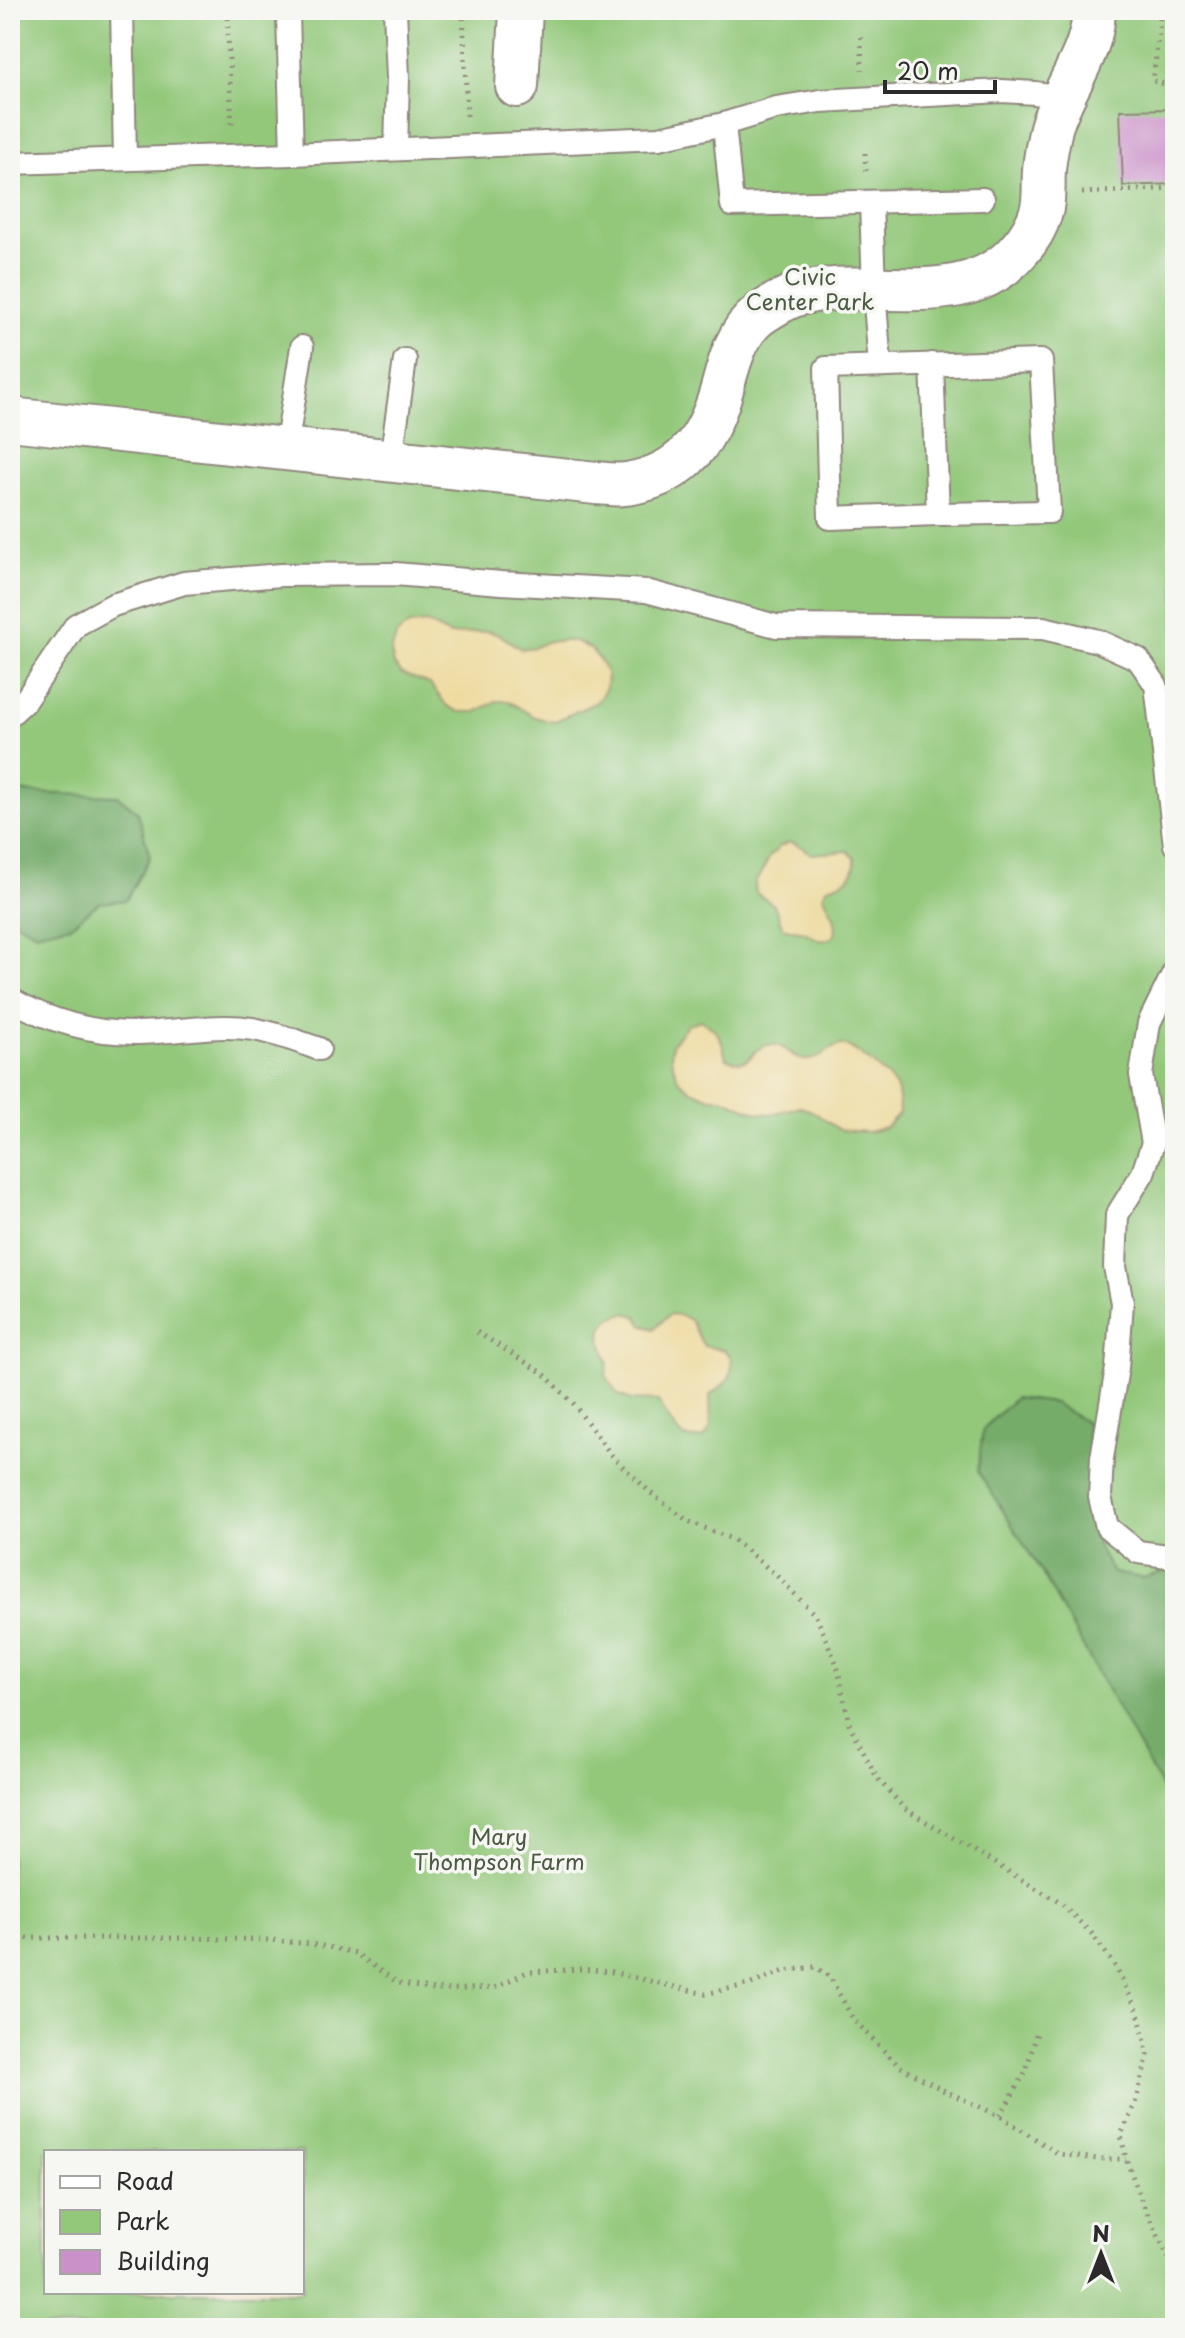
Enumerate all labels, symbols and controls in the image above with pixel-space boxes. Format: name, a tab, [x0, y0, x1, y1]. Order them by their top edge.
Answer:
scale bar	[885, 44, 995, 94]
text: 20 m	[897, 52, 959, 88]
park label: Civic Center Park	[746, 259, 874, 317]
park label: Mary Thompson Farm	[413, 1819, 585, 1877]
legend	[44, 2150, 304, 2294]
text: Road	[116, 2162, 174, 2198]
text: Park	[116, 2202, 170, 2238]
north arrow	[1061, 2214, 1141, 2294]
text: N	[1092, 2216, 1110, 2249]
text: Building	[116, 2242, 210, 2278]

